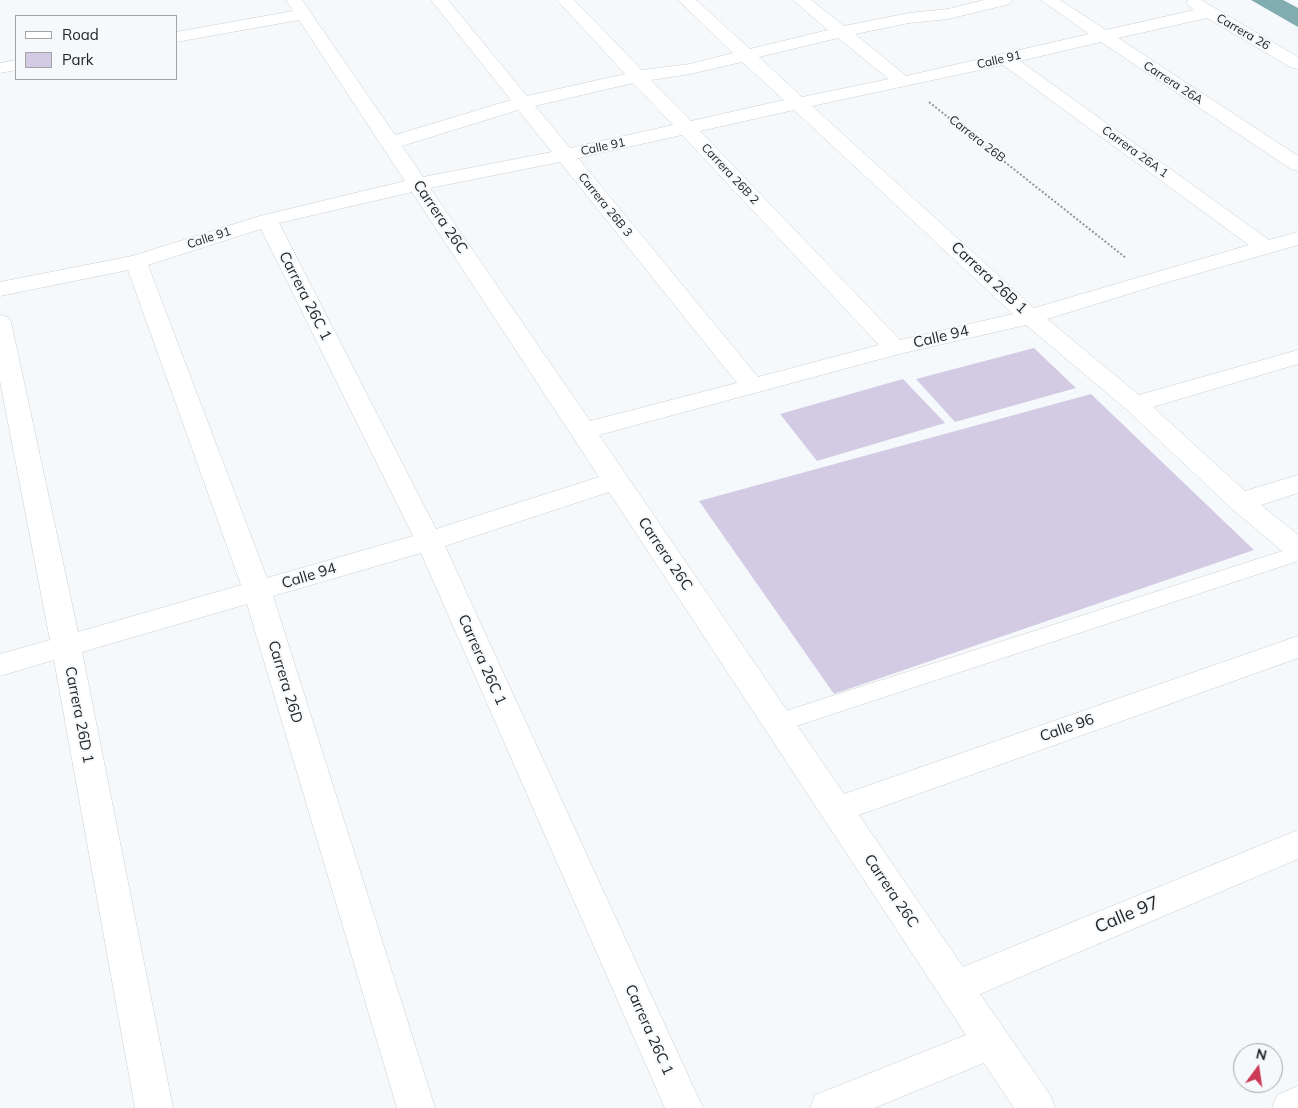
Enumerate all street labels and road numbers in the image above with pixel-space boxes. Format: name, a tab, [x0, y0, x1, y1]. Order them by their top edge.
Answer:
street label: Carrera 26	[1214, 11, 1272, 53]
street label: Calle 91	[975, 48, 1023, 72]
street label: Carrera 26A	[1140, 58, 1206, 108]
street label: Carrera 26B	[946, 113, 1008, 165]
street label: Carrera 26A 1	[1099, 123, 1171, 181]
street label: Calle 91	[580, 135, 626, 159]
street label: Carrera 26B 2	[698, 141, 762, 207]
street label: Carrera 26B 3	[575, 170, 635, 240]
street label: Carrera 26C	[409, 177, 471, 257]
street label: Calle 91	[185, 224, 233, 252]
street label: Carrera 26B 1	[947, 238, 1031, 318]
street label: Carrera 26C 1	[275, 249, 335, 343]
street label: Calle 94	[912, 322, 970, 352]
street label: Carrera 26C	[634, 514, 696, 594]
street label: Calle 94	[279, 559, 339, 593]
street label: Carrera 26C 1	[454, 612, 510, 708]
street label: Carrera 26D	[264, 639, 306, 725]
street label: Carrera 26D 1	[61, 665, 97, 765]
street label: Calle 96	[1037, 710, 1097, 746]
street label: Carrera 26C	[860, 851, 922, 931]
street label: Calle 97	[1092, 892, 1162, 938]
street label: Carrera 26C 1	[621, 982, 677, 1078]

